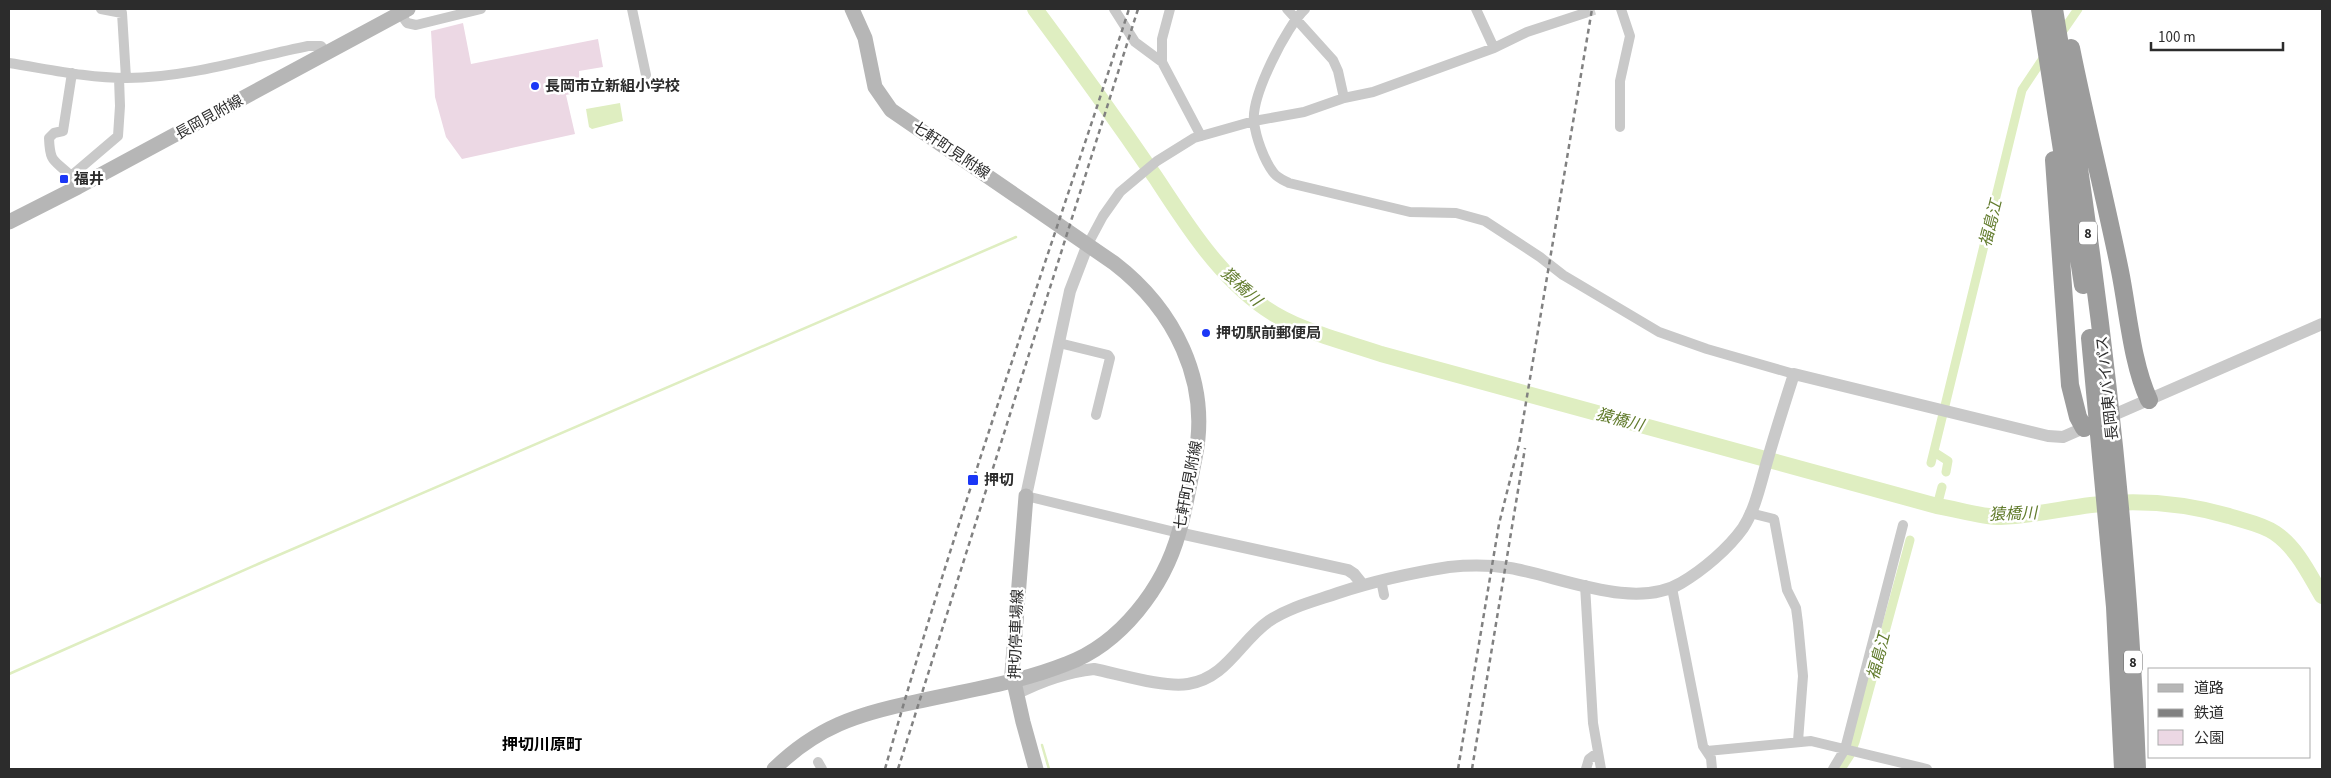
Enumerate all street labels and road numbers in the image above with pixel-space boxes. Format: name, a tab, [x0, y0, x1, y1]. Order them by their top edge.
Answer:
street label: 長岡見附線	[171, 90, 247, 145]
street label: 七軒町見附線	[908, 117, 994, 184]
road number: 8	[2079, 222, 2097, 244]
street label: 長岡東バイパス	[2092, 335, 2123, 441]
street label: 七軒町見附線	[1170, 439, 1207, 531]
street label: 押切停車場線	[1004, 589, 1029, 679]
road number: 8	[2124, 650, 2142, 674]

